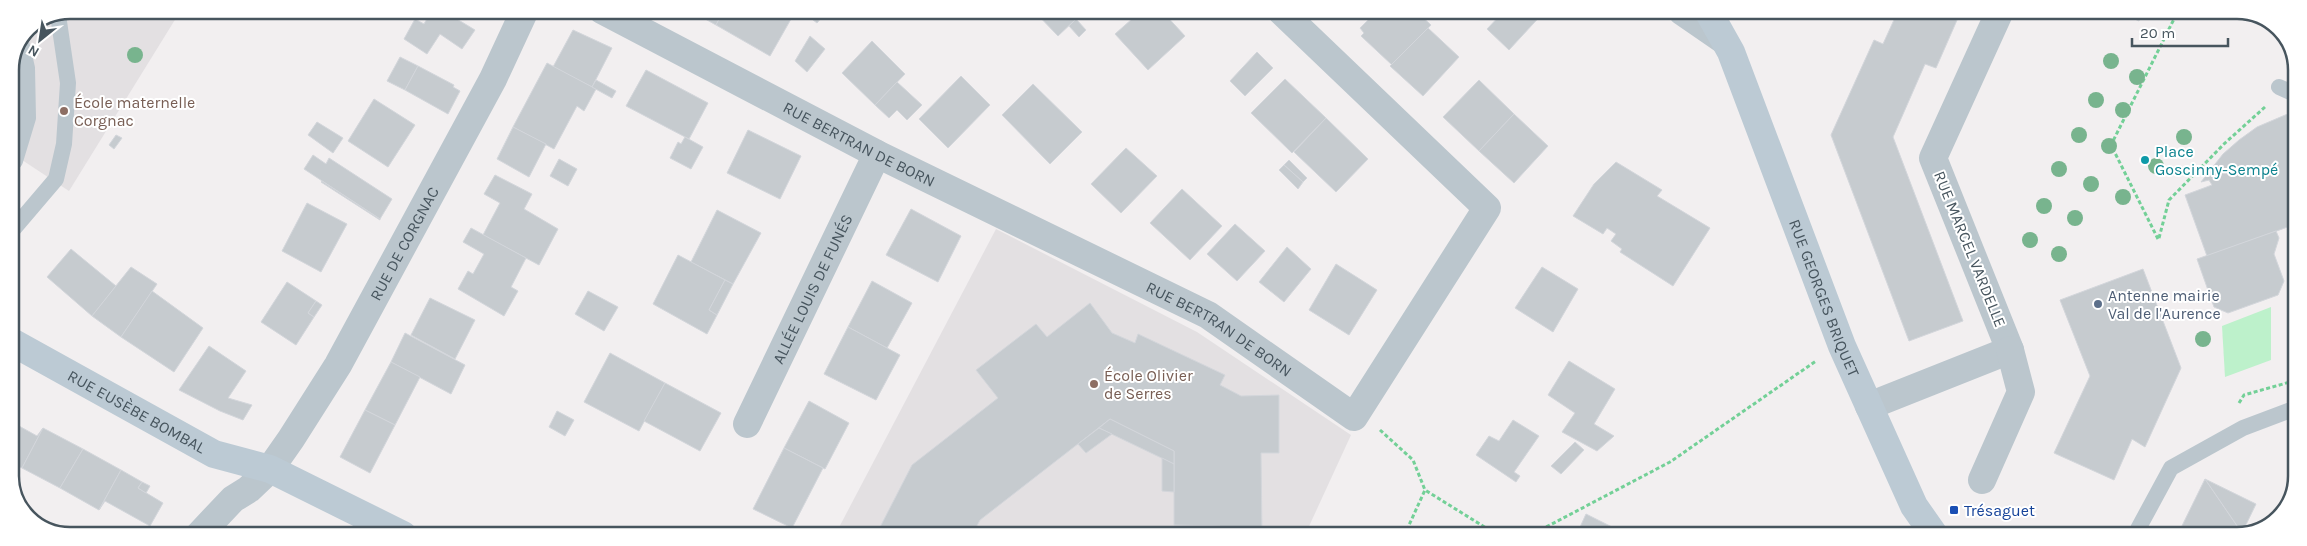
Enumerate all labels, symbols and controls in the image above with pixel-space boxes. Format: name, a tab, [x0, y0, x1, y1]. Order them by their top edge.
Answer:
north arrow	[15, 15, 65, 65]
scale bar	[2132, 15, 2228, 47]
text: 20 m	[2140, 24, 2175, 42]
text: N	[25, 41, 42, 61]
place label: École maternelle Corgnac	[74, 93, 195, 130]
street label: RUE BERTRAN DE BORN	[780, 97, 938, 190]
marker: École maternelle Corgnac	[58, 105, 70, 117]
place label: Place Goscinny-Sempé	[2155, 142, 2278, 179]
marker: Place Goscinny-Sempé	[2139, 154, 2151, 166]
street label: RUE MARCEL VARDELLE	[1930, 168, 2010, 330]
street label: RUE DE CORGNAC	[365, 183, 443, 304]
street label: ALLÉE LOUIS DE FUNÉS	[768, 211, 856, 367]
street label: RUE GEORGES BRIQUET	[1785, 216, 1864, 380]
street label: RUE BERTRAN DE BORN	[1143, 277, 1296, 380]
place label: Antenne mairie Val de l'Aurence	[2108, 286, 2221, 323]
marker: Antenne mairie Val de l'Aurence	[2092, 298, 2104, 310]
street label: RUE EUSÈBE BOMBAL	[65, 366, 209, 457]
place label: École Olivier de Serres	[1104, 366, 1193, 403]
marker: École Olivier de Serres	[1088, 378, 1100, 390]
place label: Trésaguet	[1964, 501, 2035, 520]
marker: Trésaguet	[1948, 504, 1960, 516]

